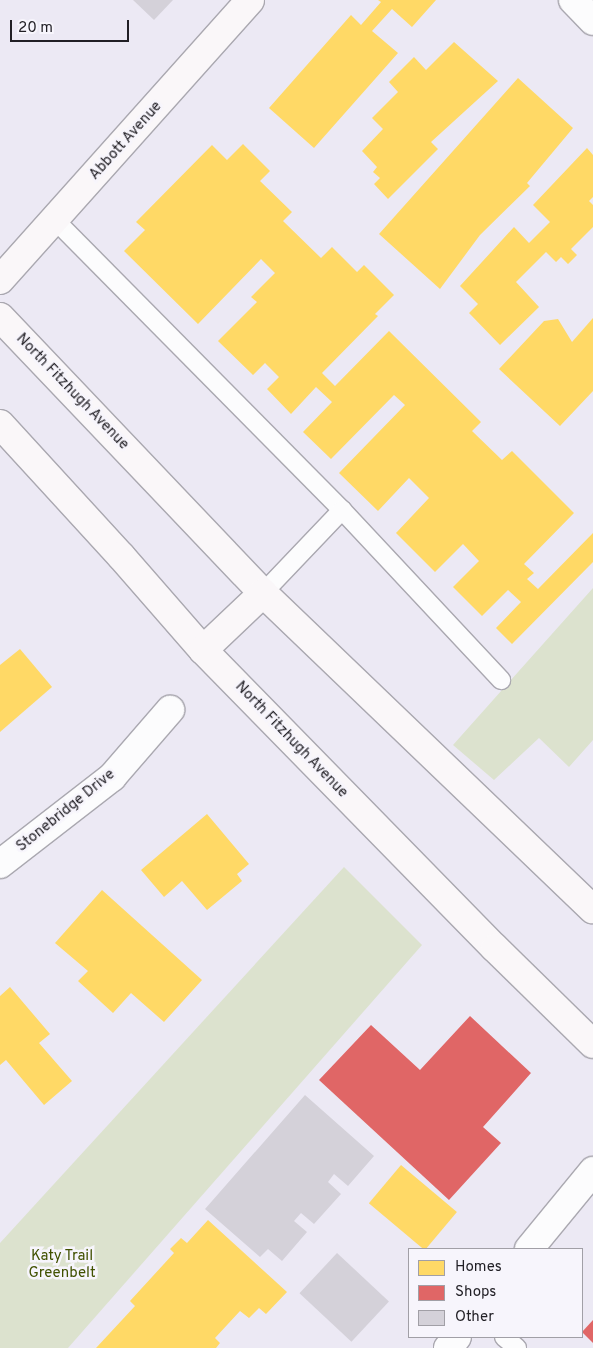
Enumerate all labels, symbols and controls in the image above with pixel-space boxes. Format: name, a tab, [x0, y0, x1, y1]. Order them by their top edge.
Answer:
scale bar	[12, 10, 131, 42]
text: 20 m	[18, 19, 53, 38]
street label: Abbott Avenue	[86, 98, 166, 184]
street label: North Fitzhugh Avenue	[12, 330, 132, 454]
street label: North Fitzhugh Avenue	[231, 678, 351, 802]
street label: Stonebridge Drive	[13, 766, 119, 856]
park label: Katy Trail Greenbelt	[28, 1247, 96, 1282]
legend	[408, 1248, 583, 1338]
text: Homes	[455, 1258, 502, 1277]
text: Shops	[455, 1283, 496, 1302]
text: Other	[455, 1308, 494, 1327]

